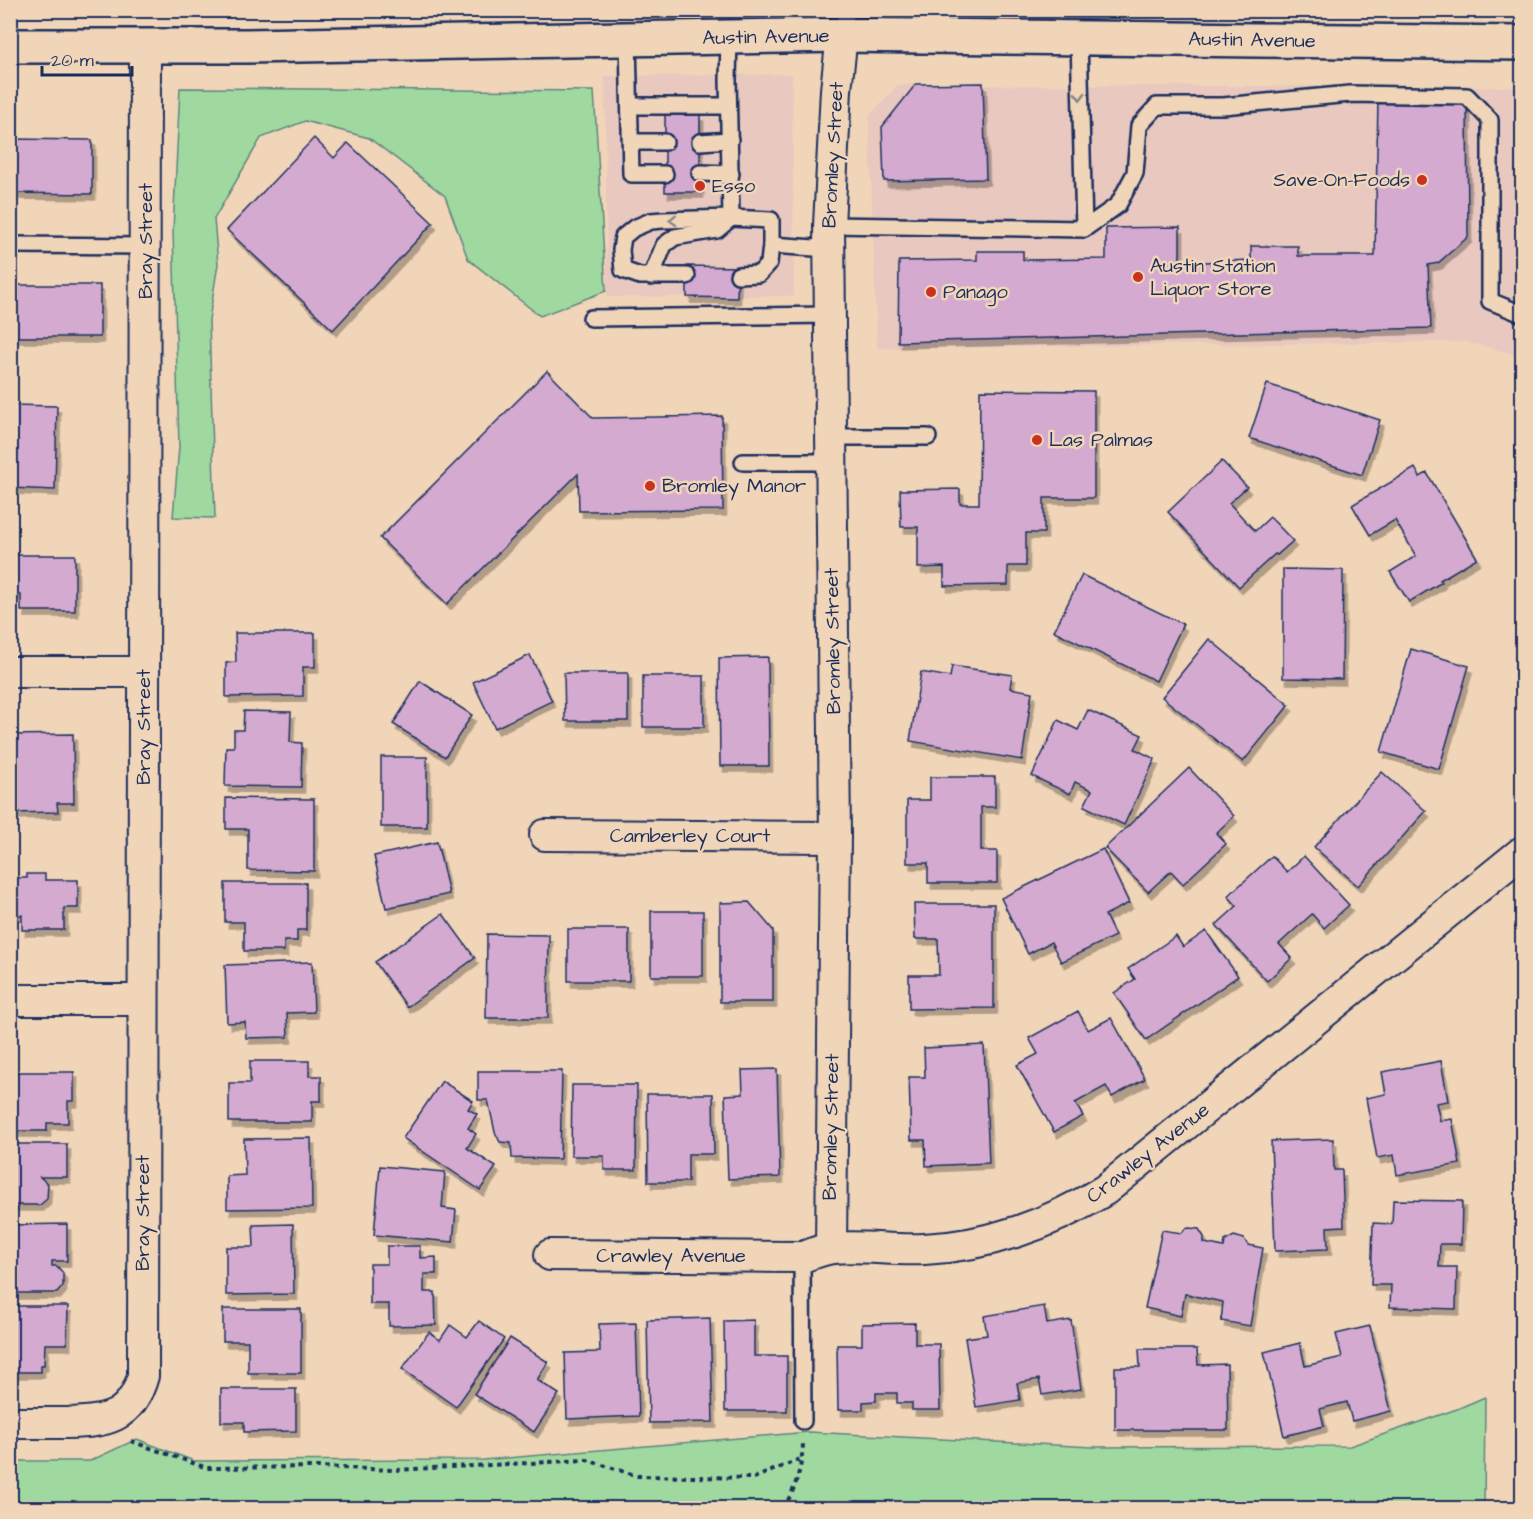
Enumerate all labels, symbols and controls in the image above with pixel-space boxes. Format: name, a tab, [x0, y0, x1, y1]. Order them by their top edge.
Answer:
street label: Austin Avenue	[702, 22, 830, 52]
street label: Austin Avenue	[1188, 25, 1316, 55]
scale bar	[42, 39, 132, 77]
text: 20 m	[51, 48, 94, 73]
street label: Bromley Street	[815, 81, 852, 229]
one-way arrow	[1074, 92, 1086, 101]
place label: Save-On-Foods	[1273, 166, 1410, 194]
place label: Esso	[712, 172, 755, 200]
marker: Save-On-Foods	[1415, 173, 1429, 187]
marker: Esso	[693, 179, 707, 193]
street label: Bray Street	[132, 183, 161, 299]
one-way arrow	[668, 213, 677, 226]
place label: Austin Station Liquor Store	[1150, 252, 1276, 303]
marker: Austin Station Liquor Store	[1131, 270, 1145, 284]
place label: Panago	[943, 278, 1008, 307]
marker: Panago	[924, 285, 938, 299]
place label: Las Palmas	[1049, 426, 1153, 454]
marker: Las Palmas	[1030, 433, 1044, 447]
place label: Bromley Manor	[662, 472, 806, 501]
marker: Bromley Manor	[643, 479, 657, 493]
street label: Bromley Street	[818, 567, 849, 715]
street label: Bray Street	[130, 669, 159, 785]
street label: Camberley Court	[610, 822, 770, 851]
street label: Bromley Street	[816, 1053, 847, 1201]
street label: Crawley Avenue	[1080, 1096, 1216, 1211]
street label: Bray Street	[129, 1155, 158, 1271]
street label: Crawley Avenue	[596, 1242, 746, 1271]

